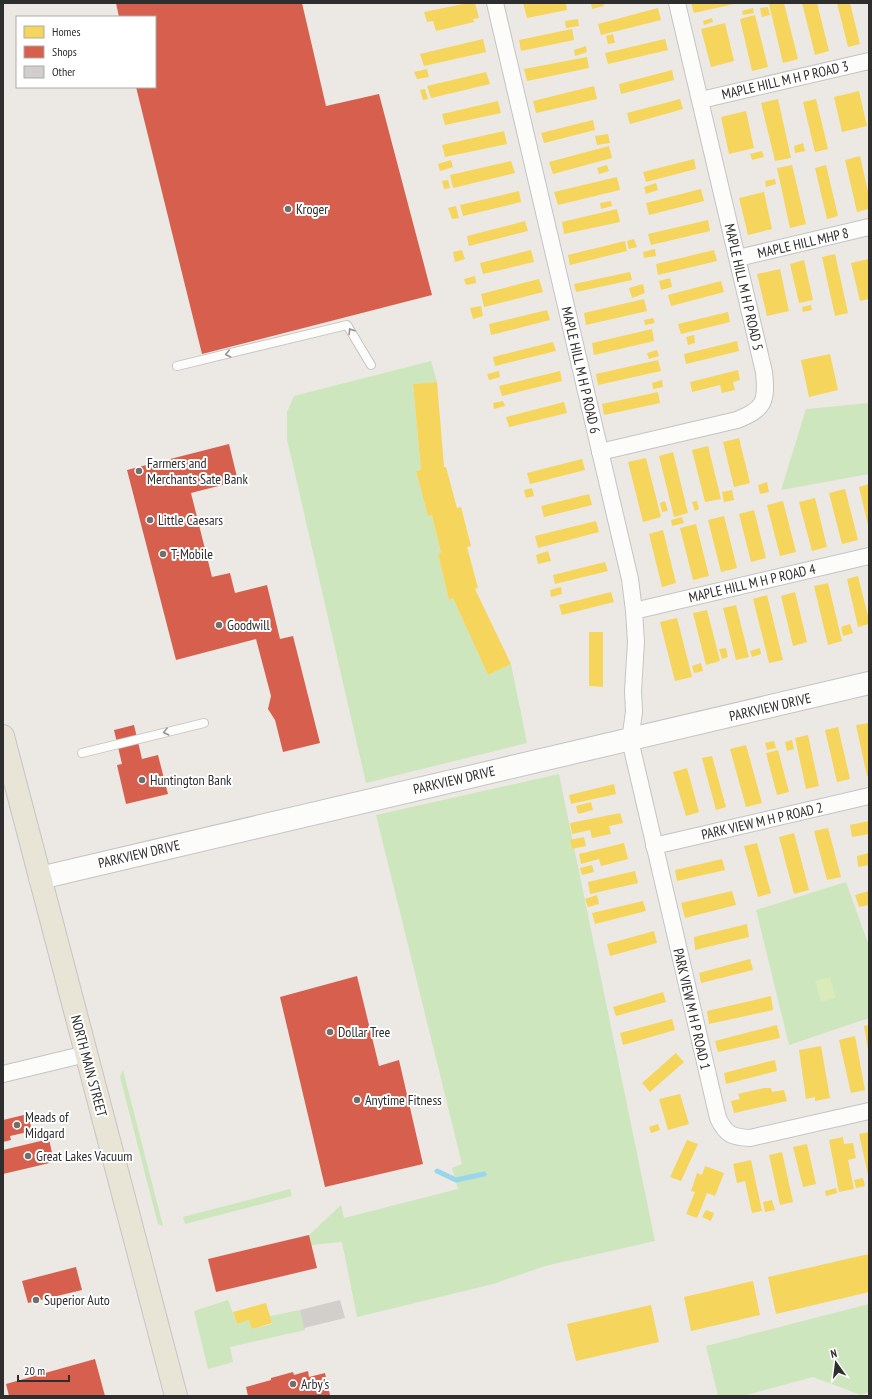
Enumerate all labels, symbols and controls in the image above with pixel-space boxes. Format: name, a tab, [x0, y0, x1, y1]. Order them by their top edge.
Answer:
legend	[16, 16, 156, 88]
text: Homes	[52, 24, 80, 39]
text: Shops	[52, 44, 77, 59]
street label: MAPLE HILL M H P ROAD 3	[720, 57, 850, 103]
text: Other	[52, 64, 76, 79]
place label: Kroger	[296, 200, 328, 218]
marker: Kroger	[283, 204, 293, 214]
street label: MAPLE HILL M H P ROAD 5	[721, 222, 767, 352]
street label: MAPLE HILL MHP 8	[756, 224, 850, 262]
street label: MAPLE HILL M H P ROAD 6	[558, 305, 604, 435]
one-way arrow	[348, 328, 356, 335]
one-way arrow	[224, 349, 231, 357]
place label: Farmers and Merchants Sate Bank	[147, 454, 248, 488]
marker: Farmers and Merchants Sate Bank	[134, 466, 144, 476]
place label: Little Caesars	[158, 511, 223, 529]
marker: Little Caesars	[145, 515, 155, 525]
place label: T-Mobile	[171, 545, 213, 563]
marker: T-Mobile	[158, 549, 168, 559]
street label: MAPLE HILL M H P ROAD 4	[687, 559, 818, 606]
place label: Goodwill	[227, 616, 271, 634]
marker: Goodwill	[214, 620, 224, 630]
street label: PARKVIEW DRIVE	[727, 689, 813, 725]
one-way arrow	[163, 728, 170, 736]
street label: PARKVIEW DRIVE	[411, 762, 497, 798]
place label: Huntington Bank	[150, 771, 232, 789]
marker: Huntington Bank	[137, 775, 147, 785]
street label: PARK VIEW M H P ROAD 2	[700, 798, 824, 844]
street label: PARKVIEW DRIVE	[96, 836, 182, 872]
street label: PARK VIEW M H P ROAD 1	[669, 947, 715, 1071]
street label: NORTH MAIN STREET	[67, 1013, 111, 1120]
place label: Dollar Tree	[338, 1023, 391, 1041]
marker: Dollar Tree	[325, 1027, 335, 1037]
place label: Anytime Fitness	[365, 1091, 442, 1109]
marker: Anytime Fitness	[352, 1095, 362, 1105]
place label: Meads of Midgard	[25, 1108, 69, 1142]
marker: Meads of Midgard	[12, 1120, 22, 1130]
place label: Great Lakes Vacuum	[36, 1147, 132, 1165]
marker: Great Lakes Vacuum	[23, 1151, 33, 1161]
place label: Superior Auto	[44, 1291, 110, 1309]
marker: Superior Auto	[31, 1295, 41, 1305]
north arrow	[816, 1343, 856, 1383]
text: N	[829, 1346, 838, 1361]
scale bar	[18, 1357, 69, 1383]
text: 20 m	[24, 1363, 45, 1378]
place label: Arby's	[301, 1375, 329, 1393]
marker: Arby's	[288, 1379, 298, 1389]

